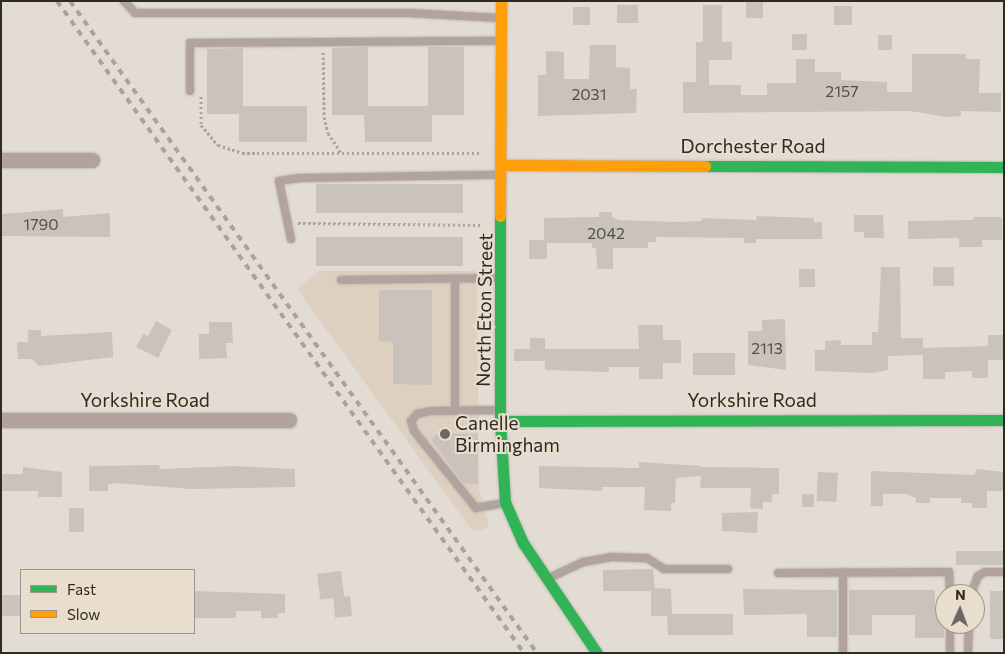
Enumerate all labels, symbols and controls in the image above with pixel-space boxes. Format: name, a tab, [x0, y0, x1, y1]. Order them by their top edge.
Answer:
house number: 2157	[825, 81, 859, 101]
house number: 2031	[571, 84, 607, 104]
street label: Dorchester Road	[681, 135, 825, 157]
house number: 1790	[23, 214, 59, 234]
house number: 2042	[587, 223, 625, 243]
street label: North Eton Street	[471, 233, 497, 387]
house number: 2113	[751, 338, 783, 358]
street label: Yorkshire Road	[80, 389, 210, 411]
street label: Yorkshire Road	[687, 389, 817, 411]
place label: Canelle Birmingham	[455, 412, 560, 456]
marker: Canelle Birmingham	[439, 428, 451, 440]
legend	[20, 569, 195, 634]
text: Fast	[67, 580, 96, 598]
north arrow	[935, 584, 985, 634]
text: N	[955, 586, 966, 603]
text: Slow	[67, 605, 100, 623]

